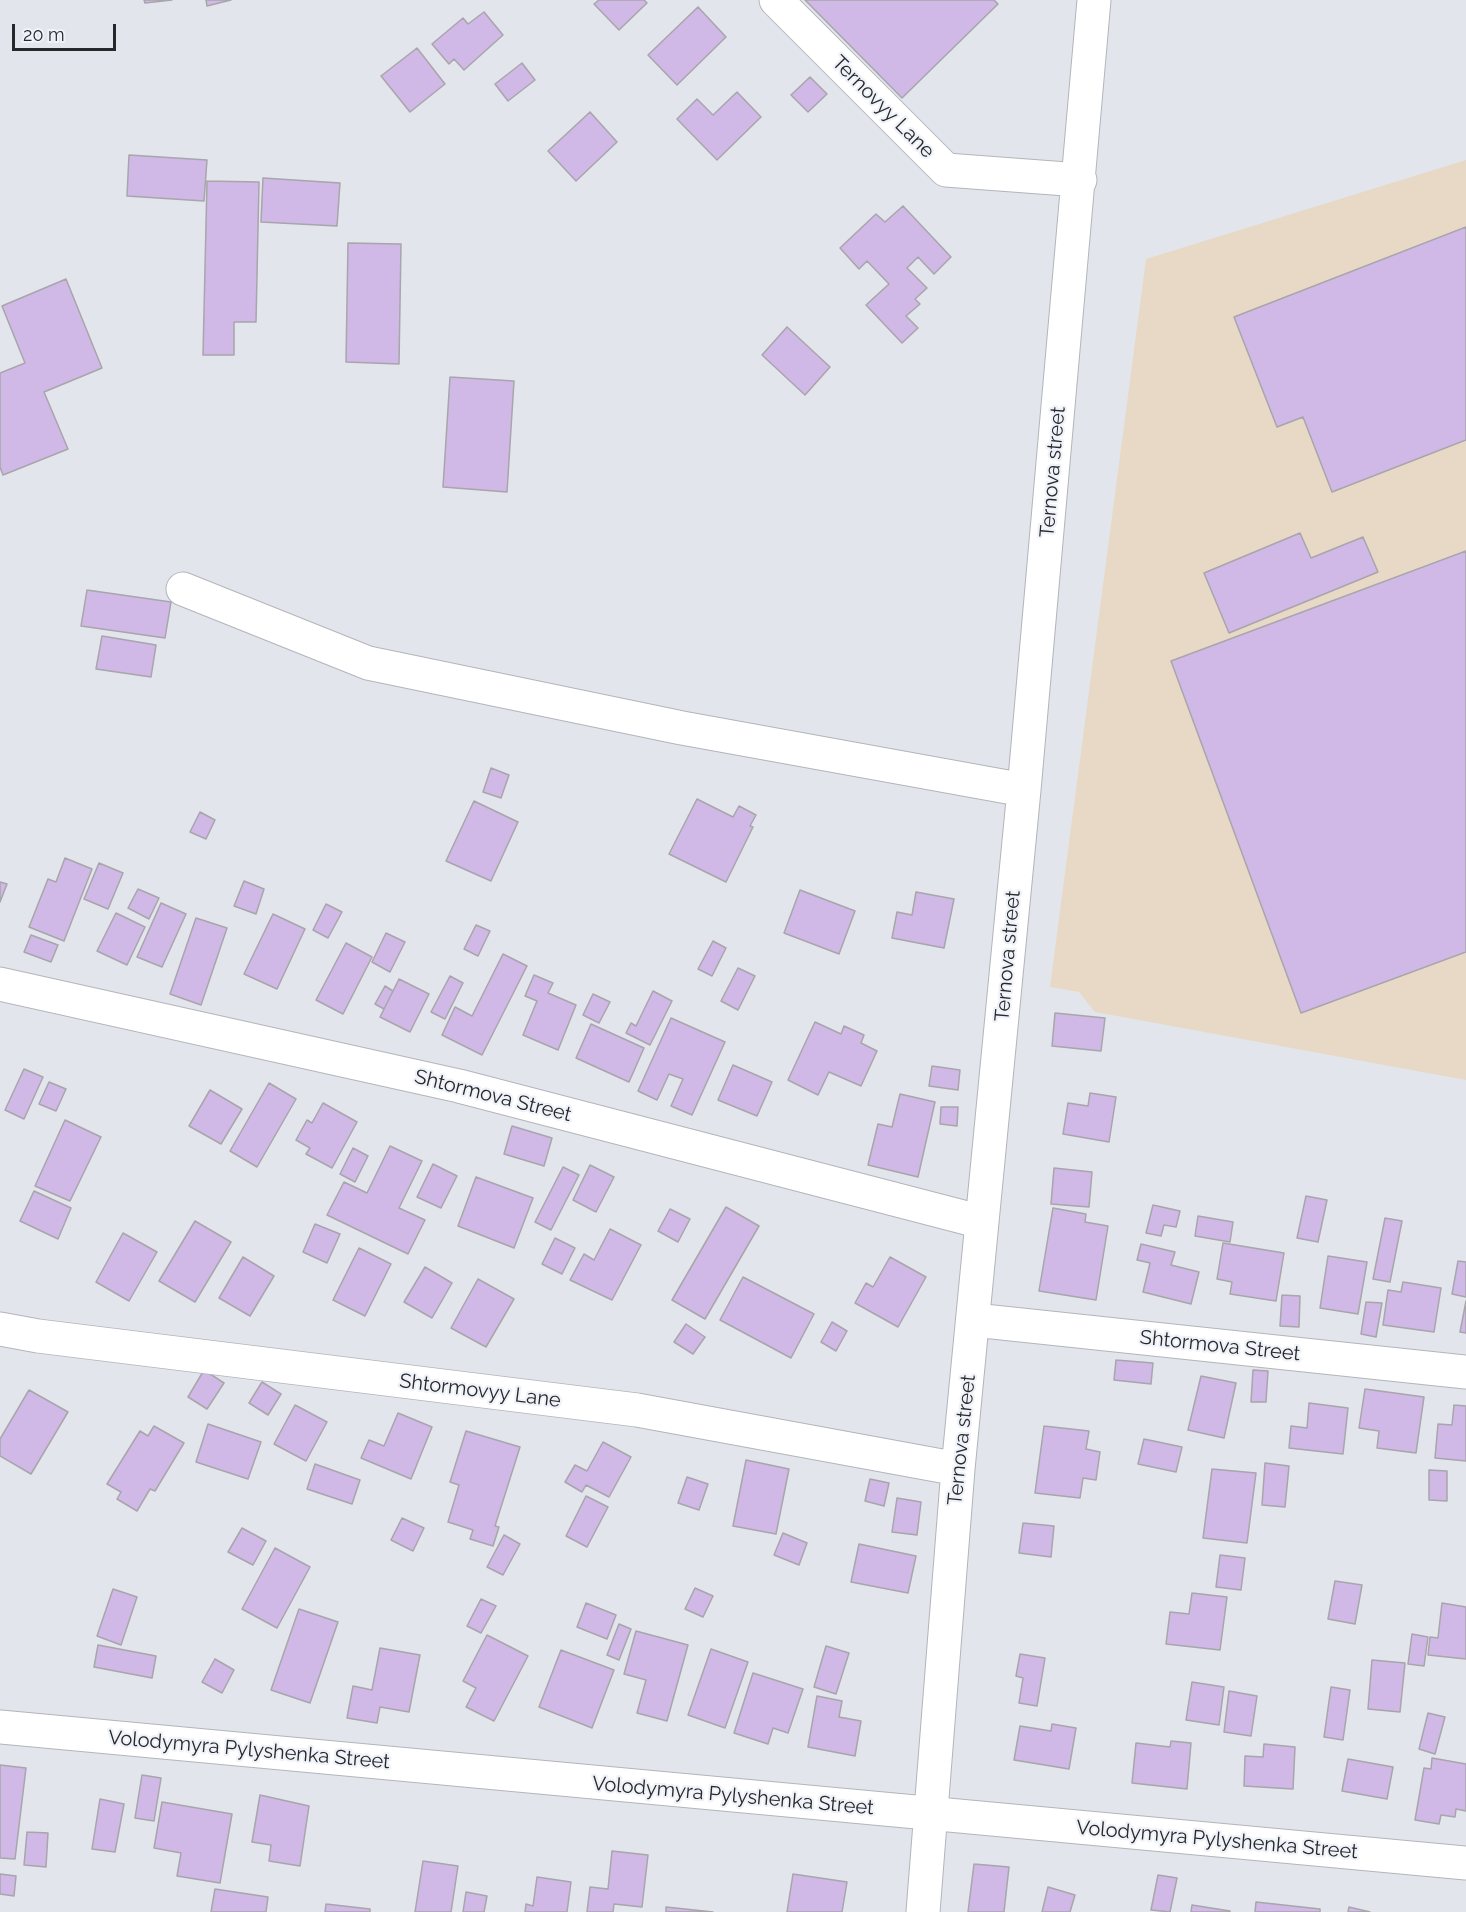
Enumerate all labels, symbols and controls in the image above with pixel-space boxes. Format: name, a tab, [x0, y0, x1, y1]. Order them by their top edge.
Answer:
scale bar	[15, 12, 118, 50]
text: 20 m	[23, 24, 65, 45]
street label: Ternovyy Lane	[827, 51, 939, 163]
street label: Ternova street	[1035, 405, 1071, 539]
street label: Ternova street	[990, 889, 1026, 1023]
street label: Shtormova Street	[412, 1065, 574, 1127]
street label: Shtormova Street	[1139, 1326, 1301, 1366]
street label: Shtormovyy Lane	[398, 1369, 562, 1413]
street label: Ternova street	[943, 1373, 981, 1507]
street label: Volodymyra Pylyshenka Street	[107, 1726, 391, 1774]
street label: Volodymyra Pylyshenka Street	[591, 1772, 875, 1820]
street label: Volodymyra Pylyshenka Street	[1075, 1816, 1359, 1864]

